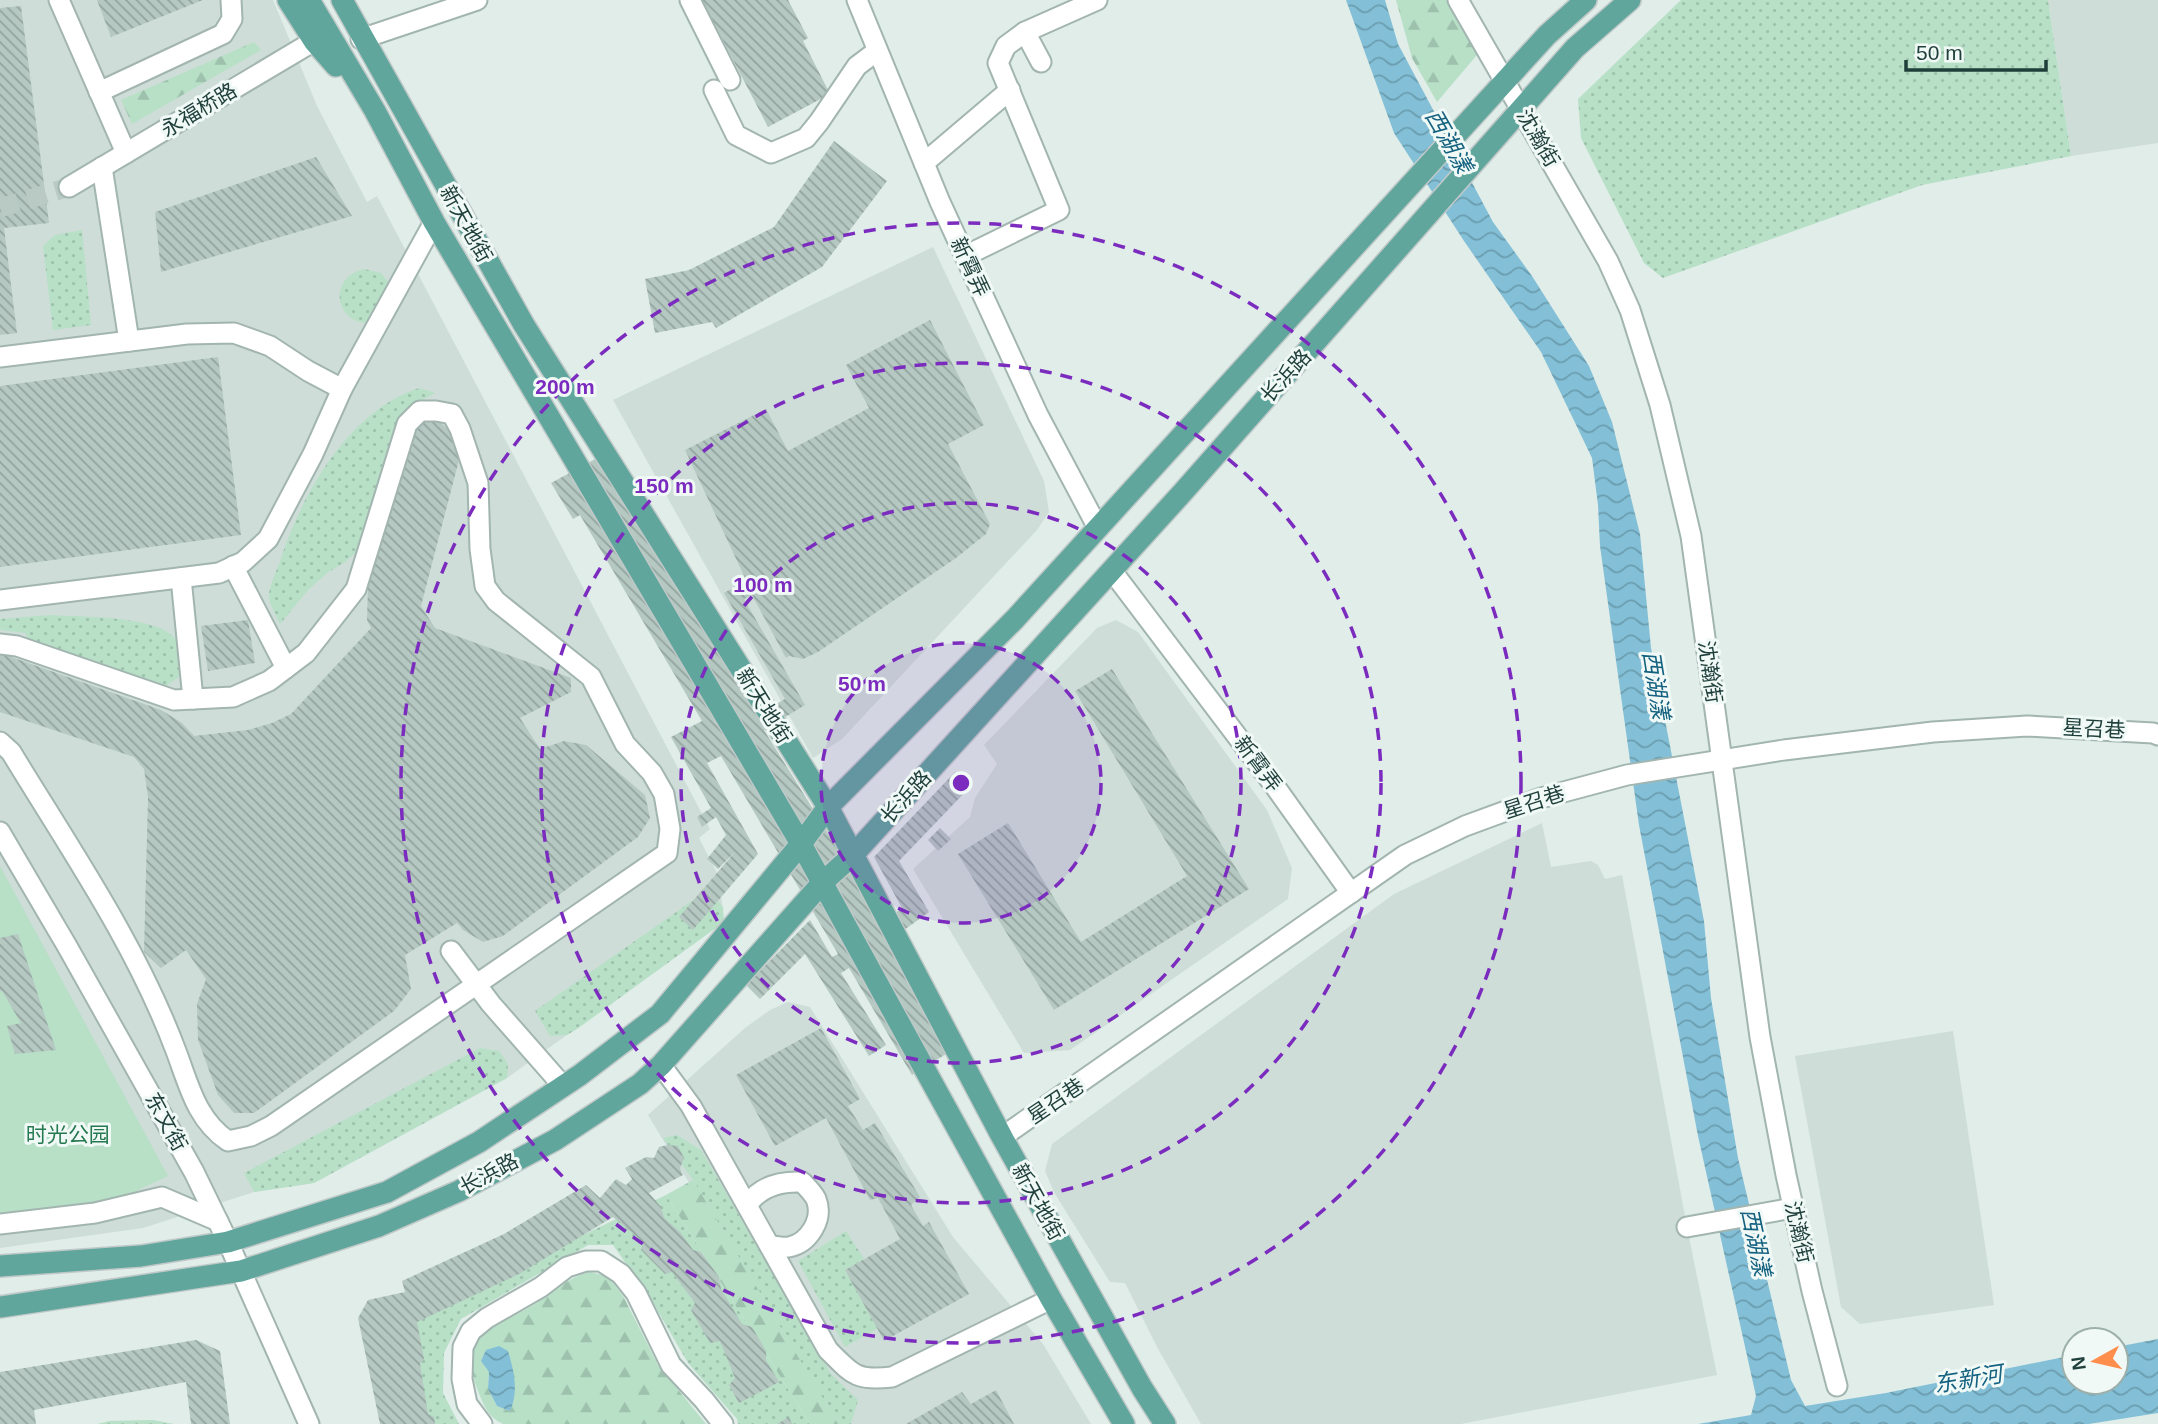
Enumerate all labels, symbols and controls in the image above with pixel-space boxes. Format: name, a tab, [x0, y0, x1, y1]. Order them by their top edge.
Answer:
scale bar	[1906, 28, 2046, 72]
text: 50 m	[1916, 41, 1963, 64]
street label: 永福桥路	[157, 78, 241, 141]
water label: 西湖漾	[1420, 105, 1479, 180]
street label: 沈瀚街	[1513, 105, 1564, 171]
street label: 新天地街	[436, 181, 497, 266]
street label: 新霄弄	[947, 233, 994, 300]
street label: 长浜路	[1256, 345, 1315, 407]
text: 200 m	[535, 375, 595, 398]
text: 150 m	[634, 474, 694, 497]
text: 100 m	[733, 573, 793, 596]
street label: 沈瀚街	[1695, 639, 1726, 705]
water label: 西湖漾	[1638, 649, 1675, 724]
street label: 新天地街	[732, 664, 796, 747]
text: 50 m	[838, 672, 886, 695]
street label: 星召巷	[2062, 715, 2126, 742]
street label: 新霄弄	[1230, 732, 1287, 796]
street label: 长浜路	[876, 766, 935, 828]
centre of rings	[949, 771, 973, 795]
street label: 星召巷	[1500, 781, 1567, 822]
street label: 星召巷	[1023, 1073, 1088, 1128]
street label: 东文街	[141, 1089, 192, 1155]
park label: 时光公园	[26, 1123, 110, 1146]
street label: 长浜路	[456, 1149, 522, 1199]
street label: 新天地街	[1008, 1159, 1069, 1244]
street label: 沈瀚街	[1781, 1199, 1818, 1265]
water label: 西湖漾	[1736, 1206, 1777, 1281]
north arrow	[2060, 1326, 2130, 1396]
text: N	[2067, 1355, 2090, 1372]
water label: 东新河	[1932, 1360, 2008, 1397]

